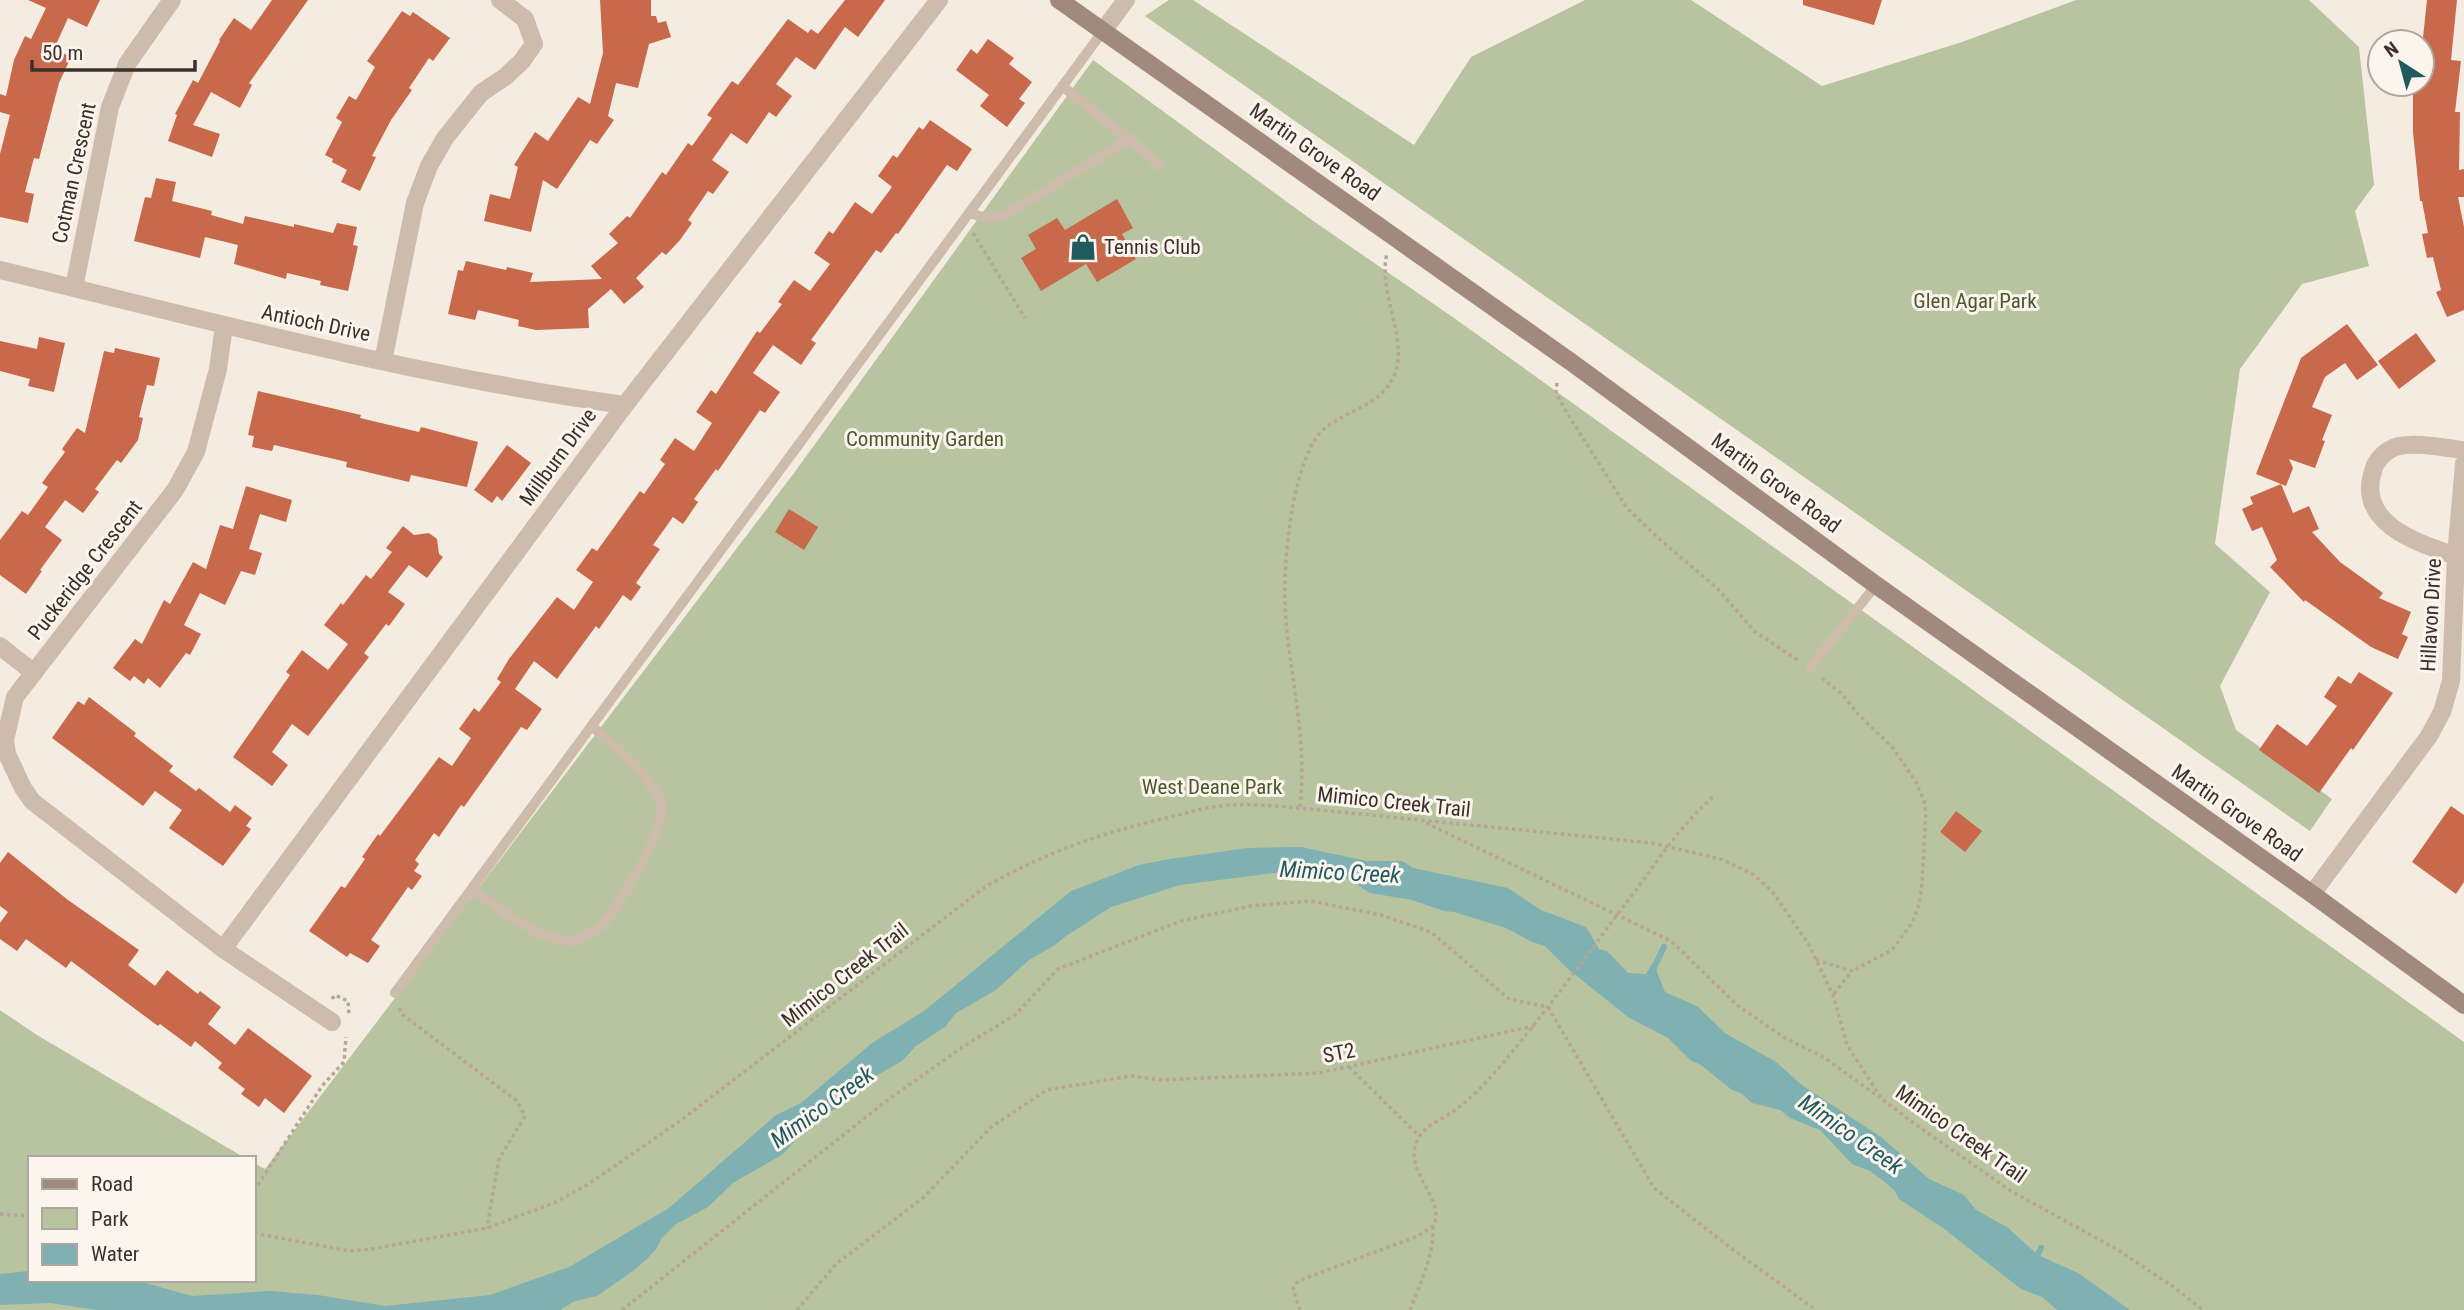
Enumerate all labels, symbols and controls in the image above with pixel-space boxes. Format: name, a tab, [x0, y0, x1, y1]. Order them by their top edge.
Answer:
scale bar	[32, 28, 194, 72]
north arrow	[2366, 28, 2436, 98]
text: N	[2380, 37, 2403, 62]
text: 50 m	[42, 41, 83, 65]
street label: Martin Grove Road	[1245, 98, 1385, 206]
street label: Cotman Crescent	[47, 101, 101, 245]
shop icon: Tennis Club	[1068, 232, 1098, 262]
place label: Tennis Club	[1104, 235, 1201, 259]
park label: Glen Agar Park	[1913, 289, 2037, 313]
street label: Antioch Drive	[260, 300, 373, 346]
street label: Millburn Drive	[515, 404, 601, 510]
park label: Community Garden	[846, 427, 1004, 451]
street label: Martin Grove Road	[1707, 428, 1845, 538]
street label: Puckeridge Crescent	[23, 495, 147, 645]
street label: Hillavon Drive	[2416, 557, 2446, 672]
street label: Martin Grove Road	[2167, 759, 2307, 867]
park label: West Deane Park	[1142, 775, 1283, 799]
street label: Mimico Creek Trail	[1316, 782, 1472, 822]
water label: Mimico Creek	[1279, 856, 1402, 889]
street label: Mimico Creek Trail	[777, 918, 913, 1032]
street label: ST2	[1321, 1038, 1357, 1068]
water label: Mimico Creek	[765, 1060, 880, 1154]
street label: Mimico Creek Trail	[1891, 1080, 2031, 1188]
water label: Mimico Creek	[1793, 1089, 1909, 1181]
legend	[28, 1156, 256, 1282]
text: Road	[91, 1172, 133, 1196]
text: Park	[91, 1207, 129, 1231]
text: Water	[91, 1242, 139, 1266]

